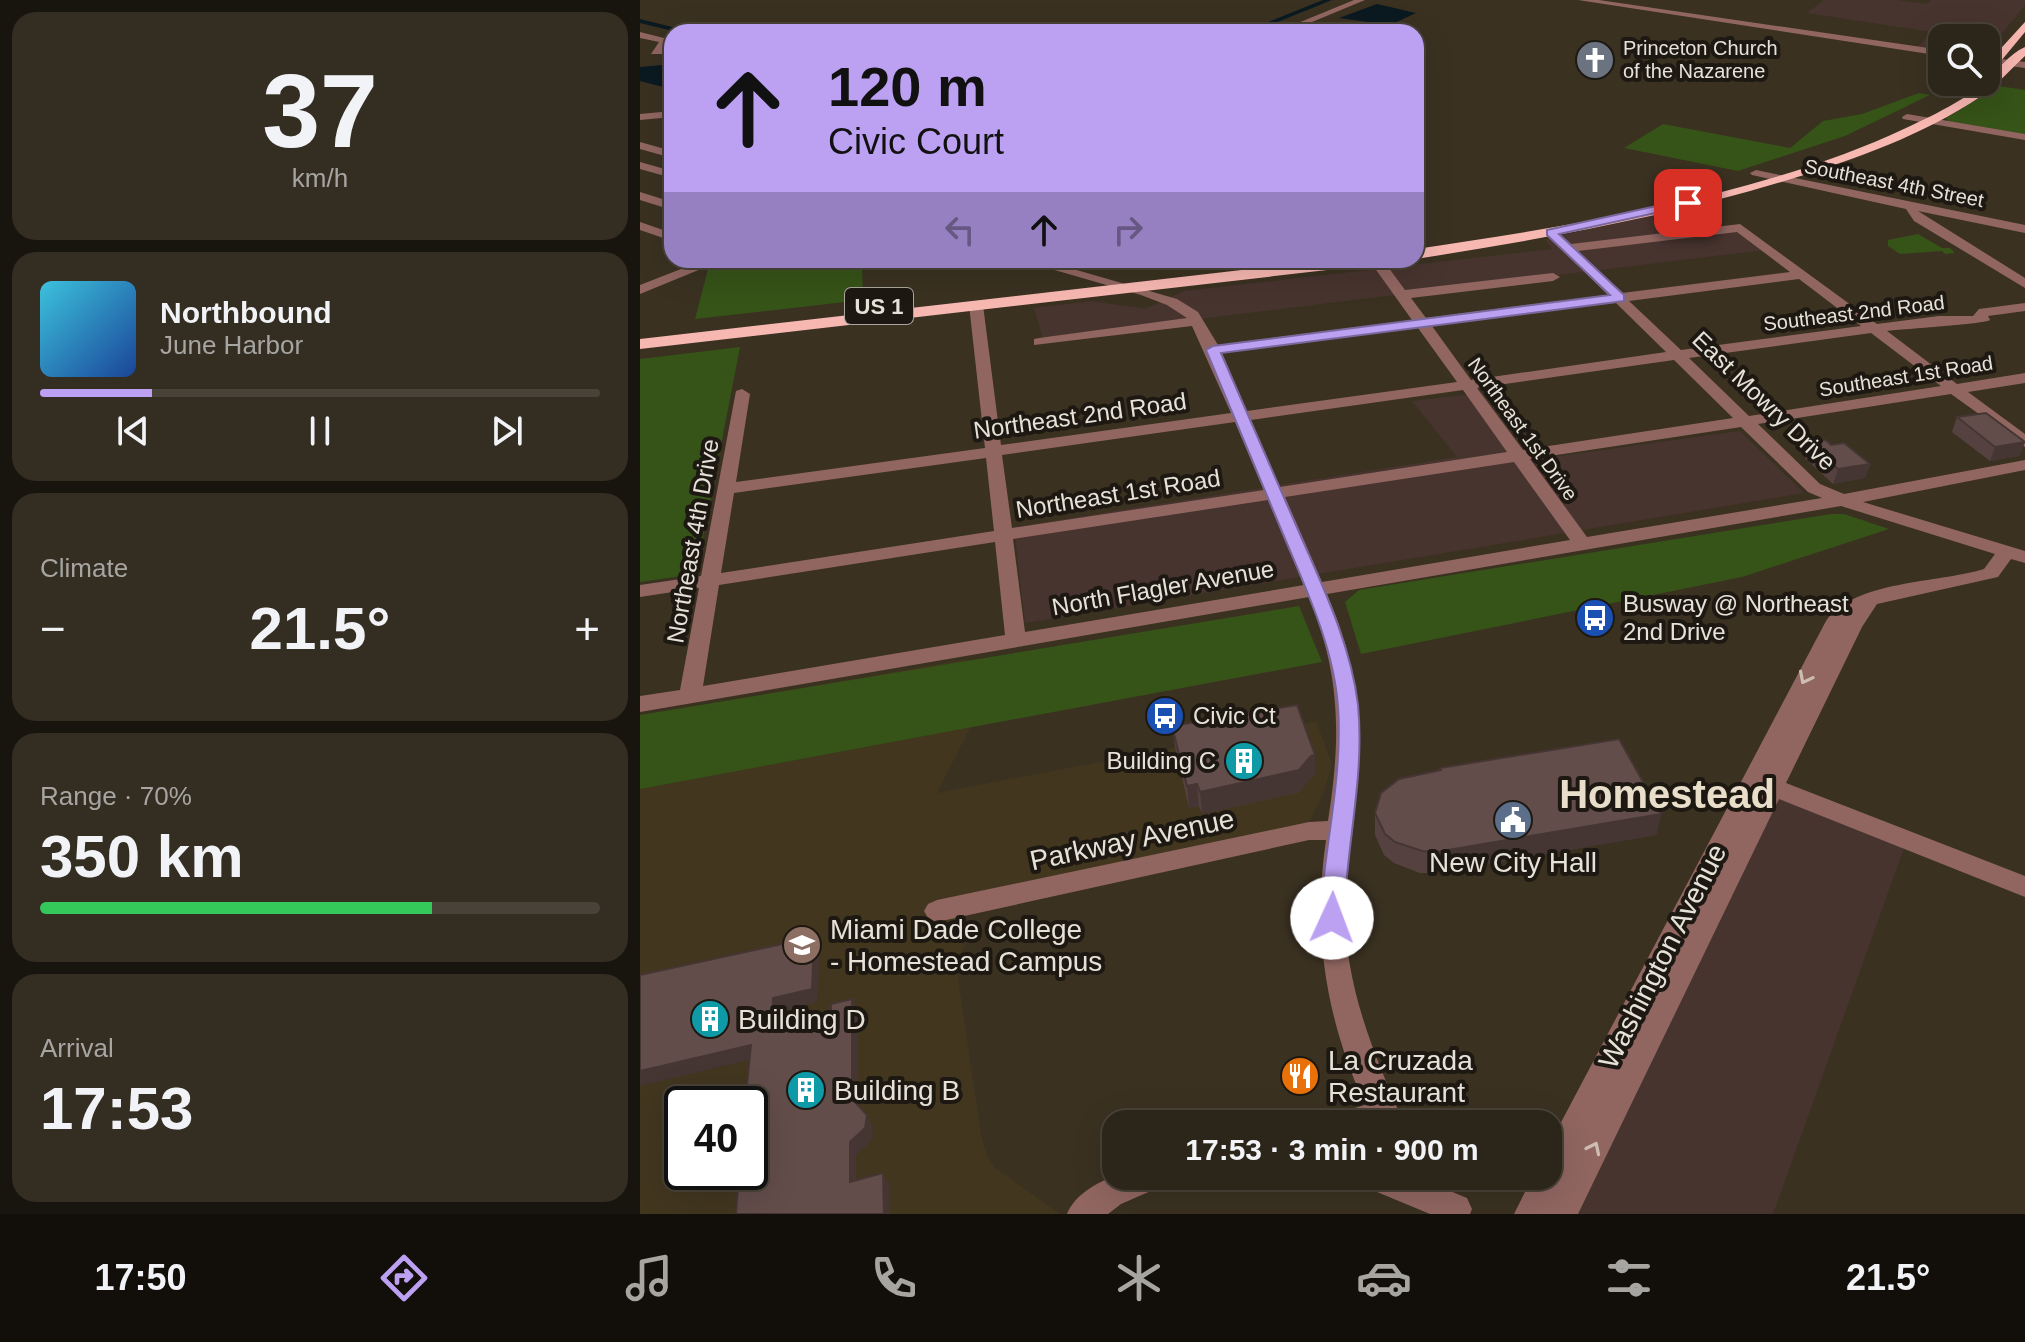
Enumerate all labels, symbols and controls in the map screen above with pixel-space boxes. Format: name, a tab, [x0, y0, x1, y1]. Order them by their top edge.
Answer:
map controls	[1928, 24, 2000, 96]
button: search	[1928, 24, 2000, 96]
place label: Princeton Church of the Nazarene	[1623, 37, 1778, 82]
church icon: Princeton Church of the Nazarene	[1574, 39, 1616, 81]
text: 37	[262, 53, 378, 169]
text: 120 m	[828, 55, 987, 118]
icon: ahead	[696, 56, 800, 160]
text: Civic Court	[828, 121, 1004, 162]
street label: Southeast 4th Street	[1802, 155, 1986, 211]
text: km/h	[292, 163, 348, 193]
pin	[1654, 169, 1722, 237]
icon: arrive	[1666, 181, 1710, 225]
icon: left	[938, 208, 982, 252]
icon: ahead	[1022, 208, 1066, 252]
icon: right	[1106, 208, 1150, 252]
road number: US 1	[845, 288, 913, 324]
street label: Southeast 2nd Road	[1762, 291, 1946, 335]
text: Northbound	[160, 296, 332, 329]
street label: East Mowry Drive	[1687, 326, 1841, 476]
text: June Harbor	[160, 330, 303, 360]
street label: Southeast 1st Road	[1818, 351, 1994, 401]
street label: Northeast 1st Drive	[1464, 353, 1582, 505]
street label: Northeast 2nd Road	[972, 387, 1188, 444]
icon: previous	[111, 409, 155, 453]
icon: pause	[298, 409, 342, 453]
icon: next	[485, 409, 529, 453]
street label: Northeast 4th Drive	[661, 437, 724, 645]
street label: Northeast 1st Road	[1014, 464, 1222, 523]
text: Climate	[40, 553, 128, 583]
street label: North Flagler Avenue	[1050, 555, 1276, 620]
place label: Busway @ Northeast 2nd Drive	[1623, 590, 1849, 645]
text: 21.5°	[250, 595, 390, 662]
bus stop icon: Busway @ Northeast 2nd Drive	[1574, 597, 1616, 639]
text: −	[40, 604, 66, 653]
text: +	[574, 604, 600, 653]
one-way arrow	[1800, 670, 1815, 685]
bus stop icon: Civic Ct	[1144, 695, 1186, 737]
place label: Civic Ct	[1193, 702, 1276, 729]
building icon: Building C	[1223, 740, 1265, 782]
place label: Building C	[1107, 747, 1216, 774]
district label: Homestead	[1559, 772, 1775, 816]
text: Range · 70%	[40, 781, 192, 811]
public building icon: New City Hall	[1492, 799, 1534, 841]
street label: Parkway Avenue	[1027, 803, 1237, 876]
text: 350 km	[40, 823, 244, 890]
street label: Washington Avenue	[1592, 839, 1732, 1074]
place label: New City Hall	[1429, 847, 1597, 878]
position arrow	[1290, 876, 1374, 960]
place label: Miami Dade College - Homestead Campus	[830, 914, 1102, 977]
school or university icon: Miami Dade College - Homestead Campus	[781, 924, 823, 966]
building icon: Building D	[689, 998, 731, 1040]
place label: Building D	[738, 1004, 866, 1035]
text: Arrival	[40, 1033, 114, 1063]
place label: La Cruzada Restaurant	[1328, 1045, 1473, 1108]
restaurant icon: La Cruzada Restaurant	[1279, 1055, 1321, 1097]
building icon: Building B	[785, 1069, 827, 1111]
text: 17:53	[40, 1075, 193, 1142]
place label: Building B	[834, 1075, 960, 1106]
speed limit sign: 40	[664, 1086, 768, 1190]
text: 17:53 · 3 min · 900 m	[1185, 1133, 1479, 1166]
one-way arrow	[1584, 1141, 1600, 1156]
icon: directions	[376, 1250, 432, 1306]
icon: music	[621, 1250, 677, 1306]
icon: phone	[866, 1250, 922, 1306]
icon: climate	[1111, 1250, 1167, 1306]
icon: car	[1356, 1250, 1412, 1306]
icon: filters	[1601, 1250, 1657, 1306]
text: 17:50	[95, 1257, 187, 1298]
text: 21.5°	[1846, 1257, 1930, 1298]

